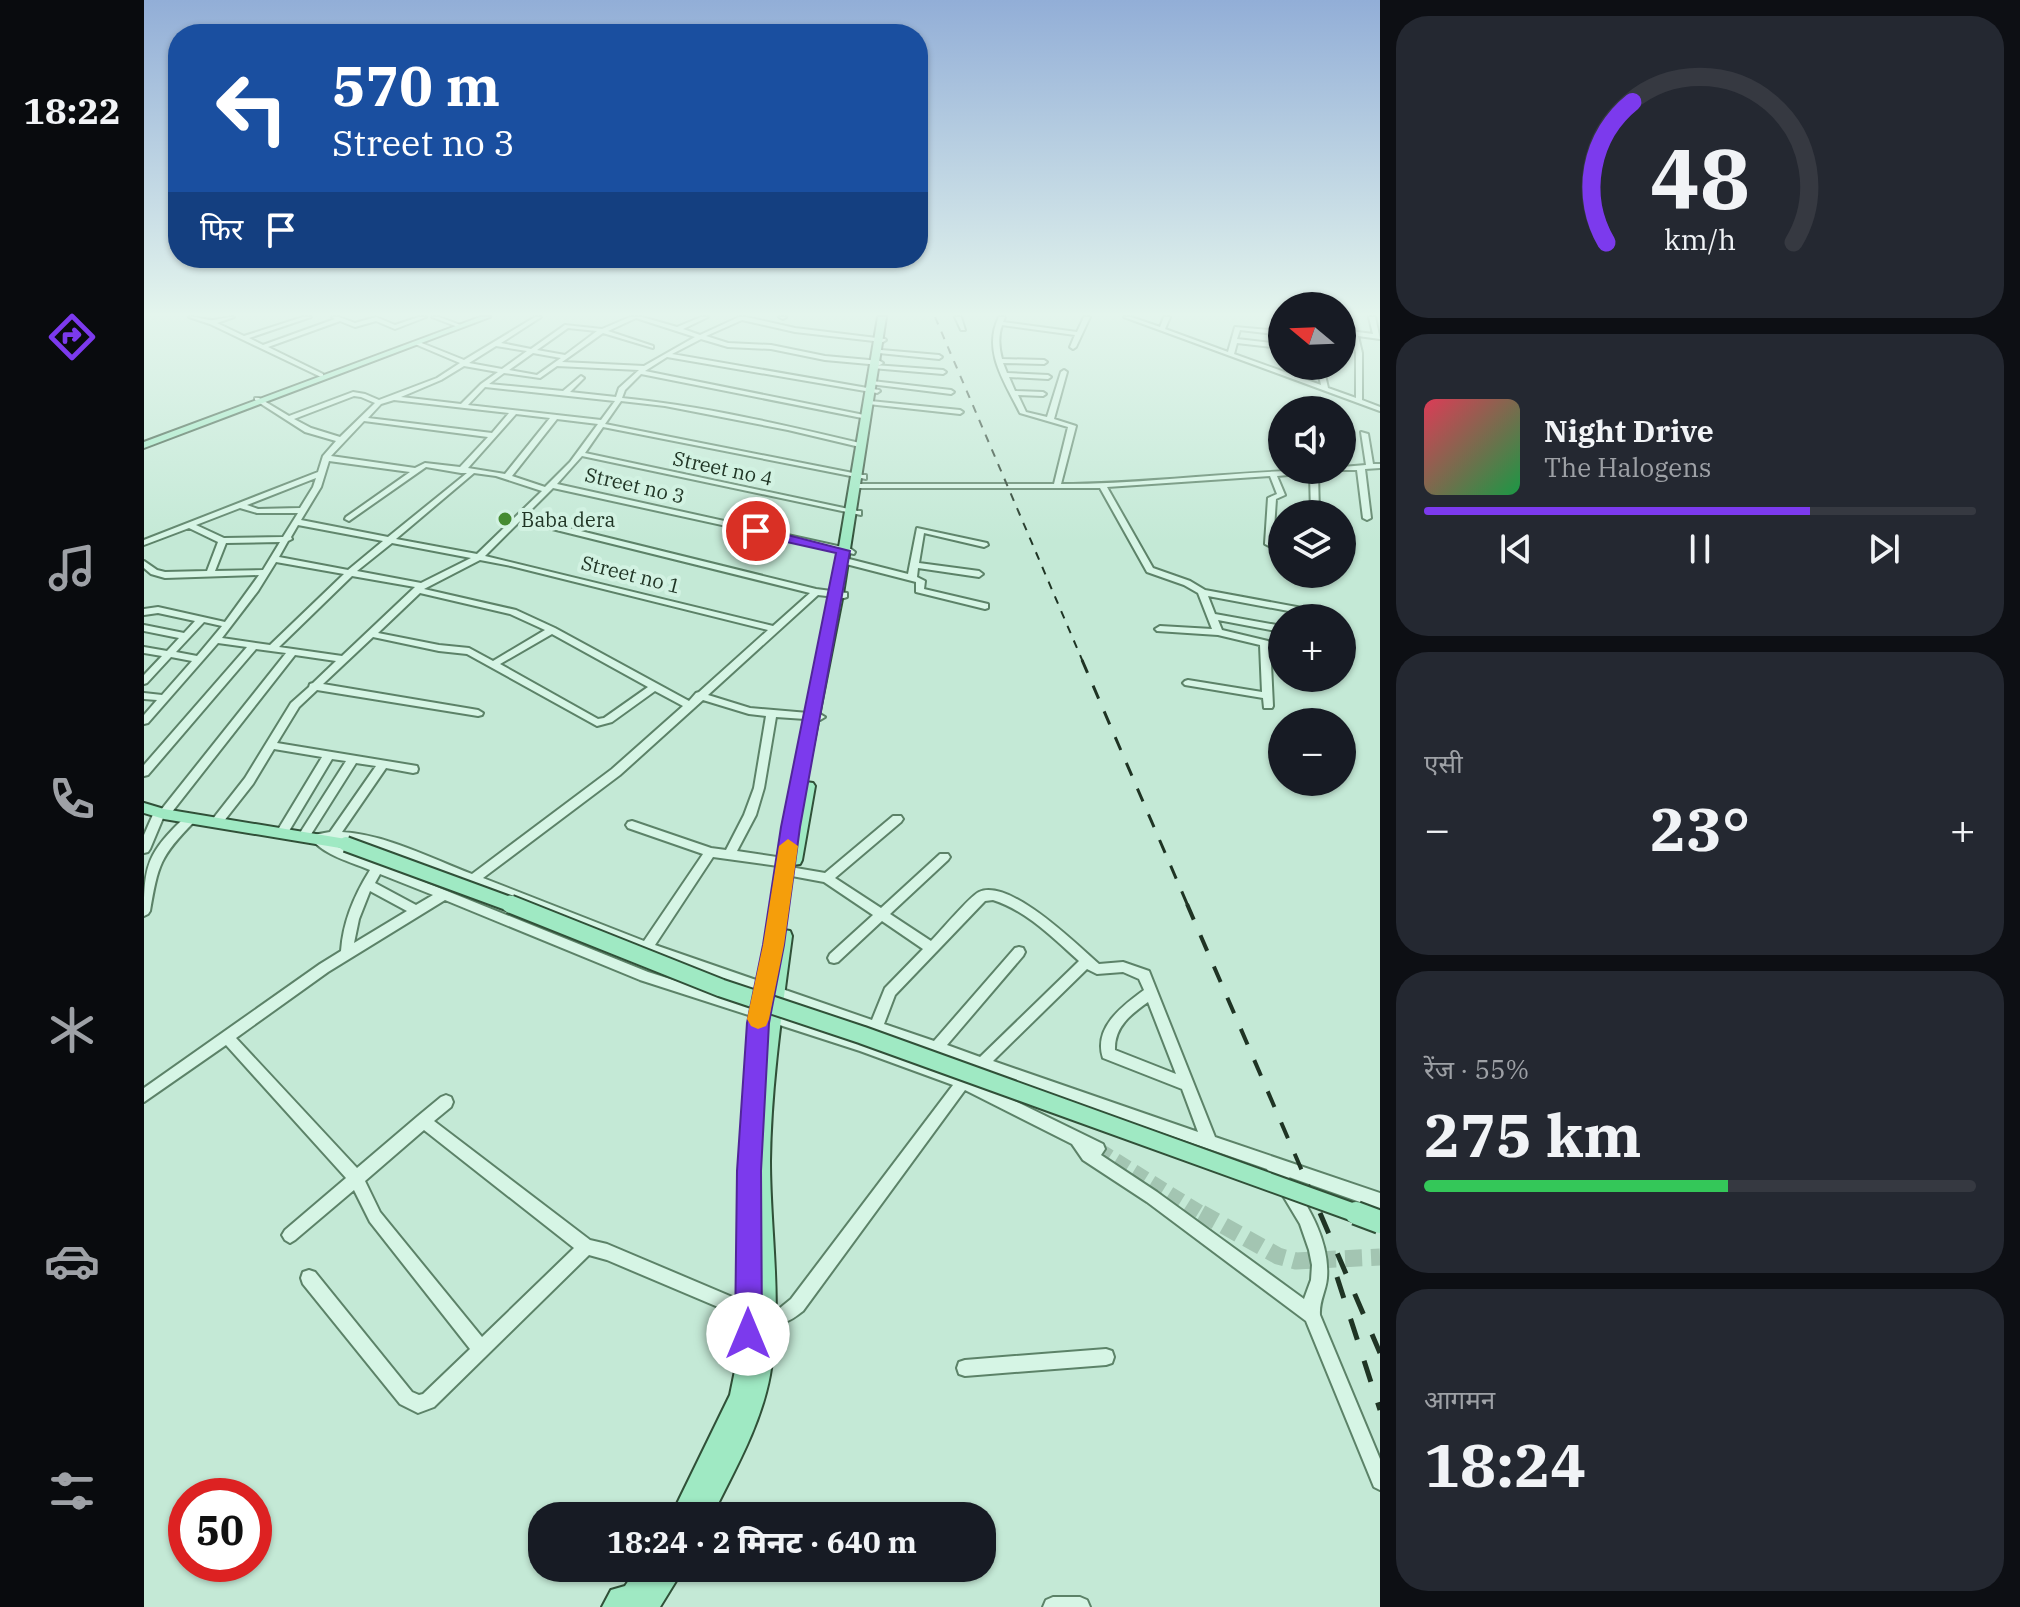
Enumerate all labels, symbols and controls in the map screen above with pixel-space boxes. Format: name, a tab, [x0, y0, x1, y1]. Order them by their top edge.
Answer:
text: 570 m	[332, 49, 500, 121]
icon: left	[200, 56, 304, 160]
text: 18:22	[23, 87, 121, 134]
text: Street no 3	[332, 119, 515, 166]
text: 48	[1650, 124, 1750, 232]
icon: arrive	[259, 208, 303, 252]
text: फिर	[200, 209, 243, 248]
text: km/h	[1664, 221, 1736, 258]
north arrow	[1268, 292, 1356, 380]
map controls	[1268, 292, 1356, 796]
icon: directions	[44, 309, 100, 365]
button: sound	[1268, 396, 1356, 484]
text: Night Drive	[1544, 411, 1714, 450]
street label: Street no 4	[671, 444, 775, 492]
text: The Halogens	[1544, 450, 1712, 484]
street label: Street no 3	[582, 460, 688, 510]
pin	[722, 497, 790, 565]
button: layers	[1268, 500, 1356, 588]
place label: Baba dera	[521, 506, 616, 533]
icon: arrive	[734, 509, 778, 553]
marker: Baba dera	[496, 510, 514, 528]
icon: previous	[1494, 527, 1538, 571]
icon: pause	[1678, 527, 1722, 571]
icon: next	[1862, 527, 1906, 571]
icon: music	[44, 540, 100, 596]
street label: Street no 1	[578, 549, 684, 599]
button: +	[1268, 604, 1356, 692]
button: −	[1268, 708, 1356, 796]
text: एसी	[1424, 746, 1463, 780]
icon: phone	[44, 771, 100, 827]
text: 23°	[1650, 789, 1750, 868]
text: −	[1424, 800, 1450, 857]
text: +	[1950, 800, 1976, 857]
icon: climate	[44, 1002, 100, 1058]
text: रेंज · 55%	[1424, 1052, 1529, 1086]
text: 275 km	[1424, 1095, 1642, 1174]
icon: car	[44, 1233, 100, 1289]
position arrow	[706, 1292, 790, 1376]
text: आगमन	[1424, 1382, 1495, 1416]
text: 18:24	[1424, 1425, 1586, 1504]
icon: filters	[44, 1463, 100, 1519]
speed limit sign: 50	[168, 1478, 272, 1582]
text: 18:24 · 2 मिनट · 640 m	[607, 1522, 917, 1561]

